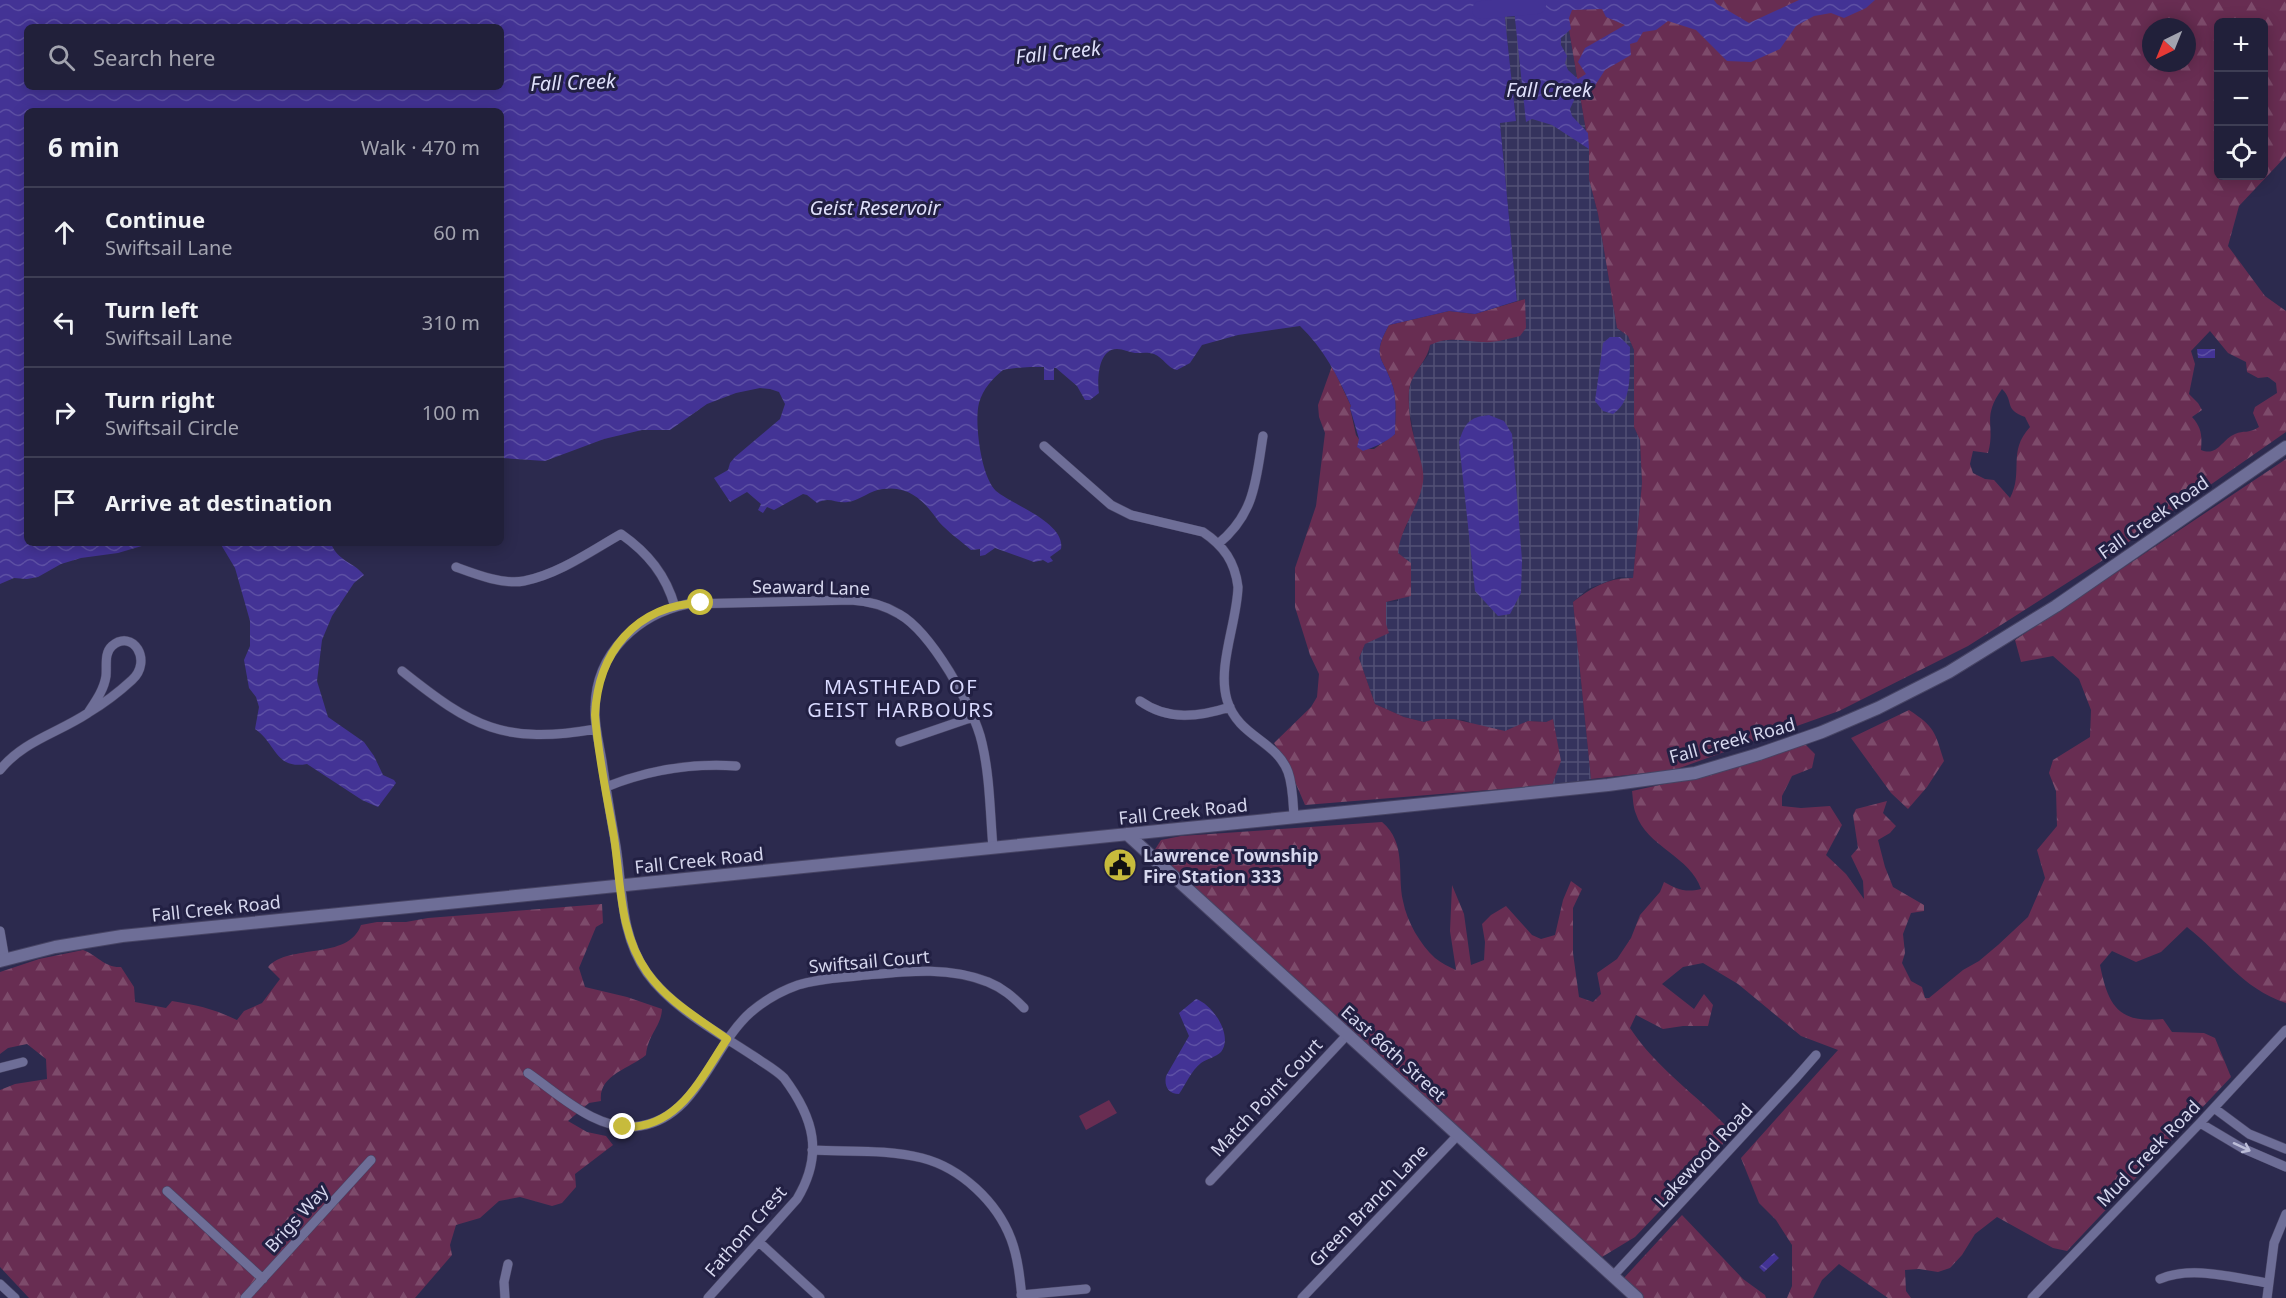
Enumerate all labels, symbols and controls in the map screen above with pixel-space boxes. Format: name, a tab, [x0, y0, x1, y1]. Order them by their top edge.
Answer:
north arrow	[2142, 18, 2196, 72]
map controls	[2214, 18, 2268, 180]
button: +	[2214, 18, 2268, 72]
search box	[24, 24, 504, 90]
water label: Fall Creek	[1014, 34, 1103, 70]
icon: search	[45, 41, 78, 74]
text: Search here	[93, 42, 215, 72]
water label: Fall Creek	[530, 67, 617, 97]
button: −	[2214, 72, 2268, 126]
water label: Fall Creek	[1506, 76, 1593, 103]
button: locate	[2214, 126, 2268, 180]
text: 6 min	[48, 129, 120, 165]
text: Walk · 470 m	[361, 134, 480, 161]
water label: Geist Reservoir	[810, 194, 941, 221]
text: Continue	[105, 204, 205, 234]
icon: ahead	[48, 216, 81, 249]
text: 60 m	[433, 219, 480, 246]
text: Swiftsail Lane	[105, 234, 233, 261]
text: Turn left	[105, 294, 199, 324]
icon: left	[48, 306, 81, 339]
text: 310 m	[422, 309, 480, 336]
text: Swiftsail Lane	[105, 324, 233, 351]
text: Turn right	[105, 384, 215, 414]
icon: right	[48, 396, 81, 429]
text: 100 m	[422, 399, 480, 426]
text: Swiftsail Circle	[105, 414, 239, 441]
street label: Fall Creek Road	[2093, 470, 2213, 564]
icon: arrive	[48, 486, 81, 519]
text: Arrive at destination	[105, 487, 332, 517]
street label: Seaward Lane	[752, 574, 870, 600]
route start	[687, 589, 713, 615]
district label: MASTHEAD OF GEIST HARBOURS	[807, 673, 995, 723]
street label: Fall Creek Road	[1666, 712, 1798, 768]
street label: Fall Creek Road	[1117, 792, 1249, 830]
street label: Fall Creek Road	[633, 841, 765, 879]
place label: Lawrence Township Fire Station 333	[1143, 843, 1319, 888]
public building icon: Lawrence Township Fire Station 333	[1102, 847, 1138, 883]
street label: Fall Creek Road	[150, 889, 282, 927]
street label: Swiftsail Court	[807, 944, 931, 978]
street label: East 86th Street	[1337, 1000, 1452, 1107]
street label: Match Point Court	[1205, 1032, 1327, 1161]
street label: Mud Creek Road	[2091, 1094, 2205, 1212]
street label: Lakewood Road	[1649, 1098, 1757, 1212]
route end	[609, 1113, 635, 1139]
street label: Green Branch Lane	[1303, 1139, 1433, 1271]
one-way arrow	[2232, 1142, 2250, 1154]
street label: Brigs Way	[259, 1178, 334, 1257]
street label: Fathom Crest	[699, 1180, 792, 1282]

